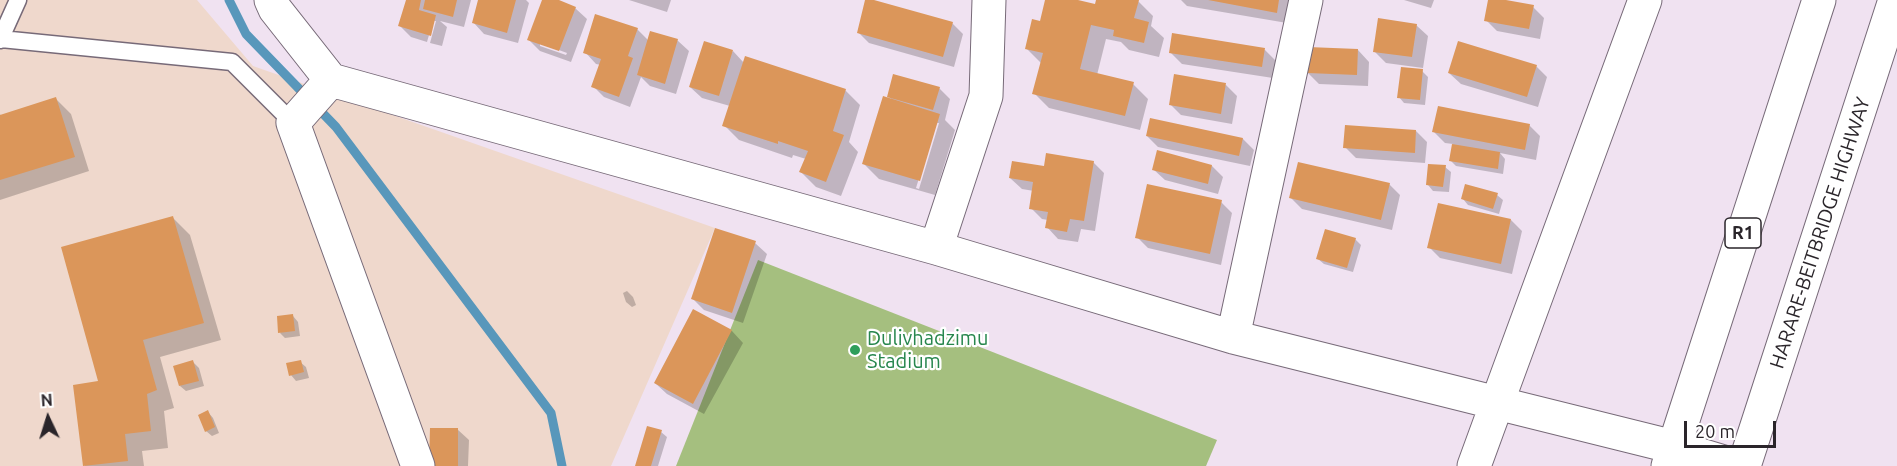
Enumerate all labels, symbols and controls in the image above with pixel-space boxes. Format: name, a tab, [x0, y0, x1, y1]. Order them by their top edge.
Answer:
street label: HARARE-BEITBRIDGE HIGHWAY	[1765, 94, 1875, 372]
road number: R1	[1725, 218, 1761, 248]
place label: Dulivhadzimu Stadium	[867, 326, 988, 373]
marker: Dulivhadzimu Stadium	[848, 343, 862, 357]
north arrow	[18, 388, 78, 448]
text: N	[40, 391, 53, 409]
scale bar	[1687, 409, 1778, 447]
text: 20 m	[1695, 421, 1735, 441]

